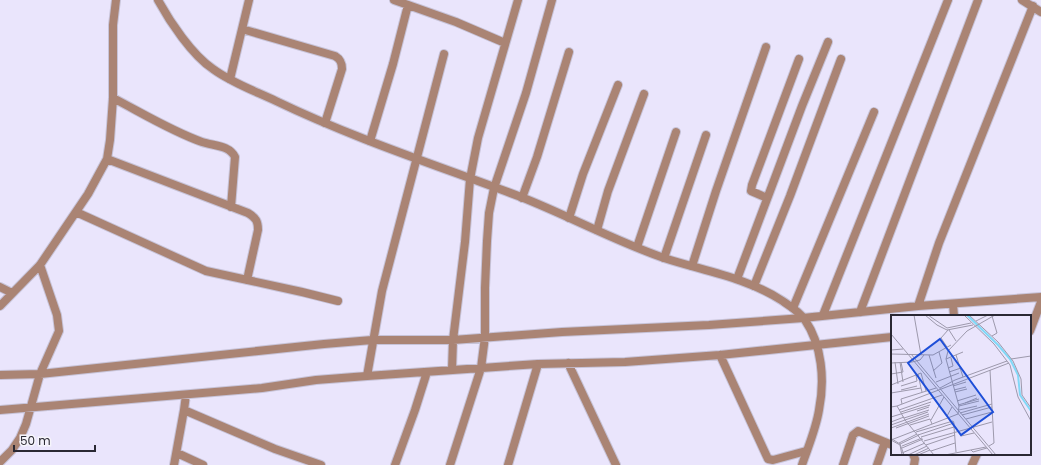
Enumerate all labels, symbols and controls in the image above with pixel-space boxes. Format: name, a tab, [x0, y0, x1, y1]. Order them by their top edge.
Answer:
inset map	[891, 315, 1031, 455]
scale bar	[14, 427, 95, 453]
text: 50 m	[20, 432, 51, 449]

